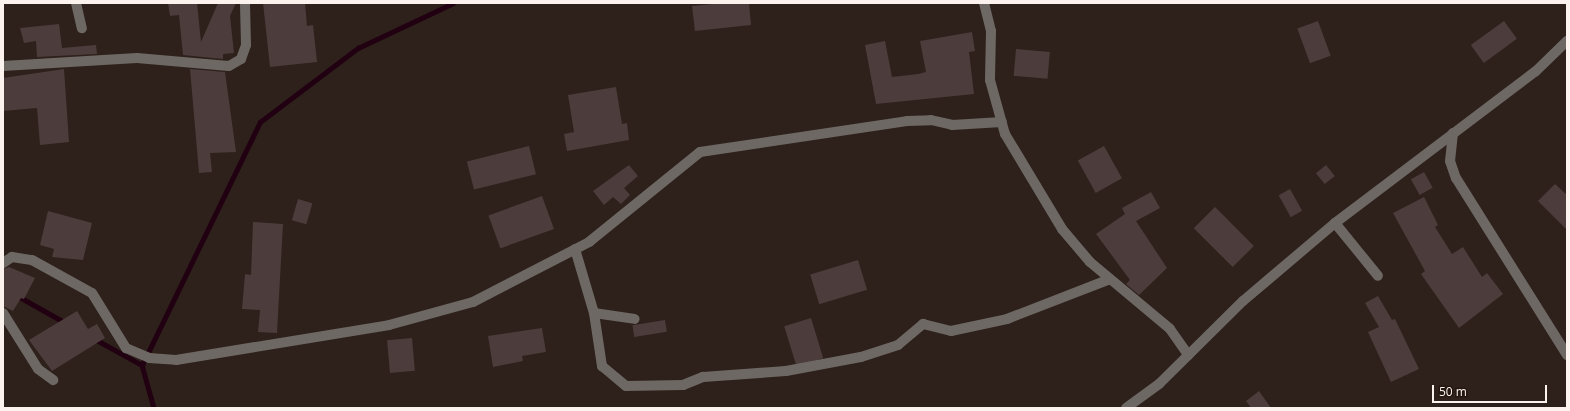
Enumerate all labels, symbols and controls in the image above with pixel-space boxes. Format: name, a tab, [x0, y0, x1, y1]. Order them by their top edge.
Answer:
scale bar	[1434, 377, 1549, 403]
text: 50 m	[1439, 383, 1467, 400]

